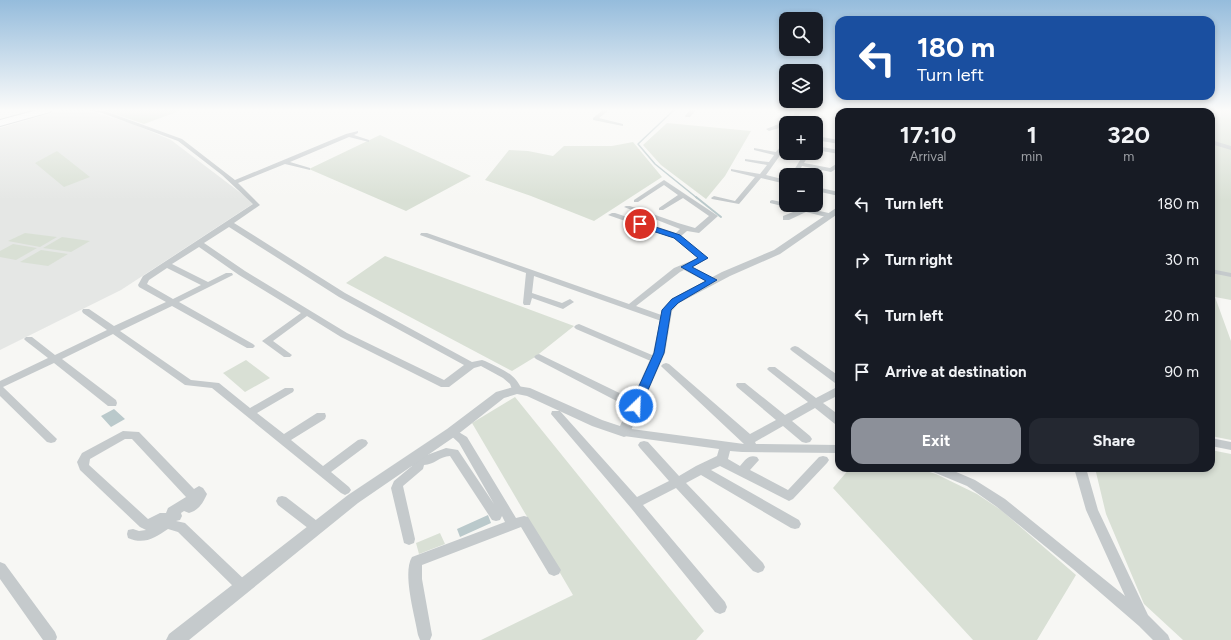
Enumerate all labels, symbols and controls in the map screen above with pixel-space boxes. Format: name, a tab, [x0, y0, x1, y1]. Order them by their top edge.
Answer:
map controls	[779, 12, 823, 212]
button: search	[779, 12, 823, 56]
text: 180 m	[917, 30, 995, 64]
icon: left	[851, 32, 903, 84]
button: layers	[779, 64, 823, 108]
text: Turn left	[917, 64, 984, 86]
button: +	[779, 116, 823, 160]
text: 17:10	[900, 120, 956, 149]
text: 1	[1027, 120, 1037, 149]
text: 320	[1107, 120, 1150, 149]
text: Arrival	[910, 149, 946, 164]
text: min	[1021, 149, 1042, 164]
text: m	[1123, 149, 1134, 164]
button: −	[779, 168, 823, 212]
icon: left	[851, 193, 873, 215]
text: Turn left	[885, 195, 943, 213]
text: 180 m	[1158, 195, 1199, 213]
pin	[623, 207, 657, 241]
icon: arrive	[629, 213, 651, 235]
icon: right	[851, 249, 873, 271]
text: Turn right	[885, 251, 953, 269]
text: 30 m	[1165, 251, 1199, 269]
icon: left	[851, 305, 873, 327]
text: Turn left	[885, 307, 943, 325]
text: 20 m	[1165, 307, 1199, 325]
icon: arrive	[851, 361, 873, 383]
text: Arrive at destination	[885, 363, 1026, 381]
text: 90 m	[1164, 363, 1199, 381]
position arrow	[615, 385, 657, 427]
button: Exit	[851, 418, 1021, 464]
button: Share	[1029, 418, 1199, 464]

